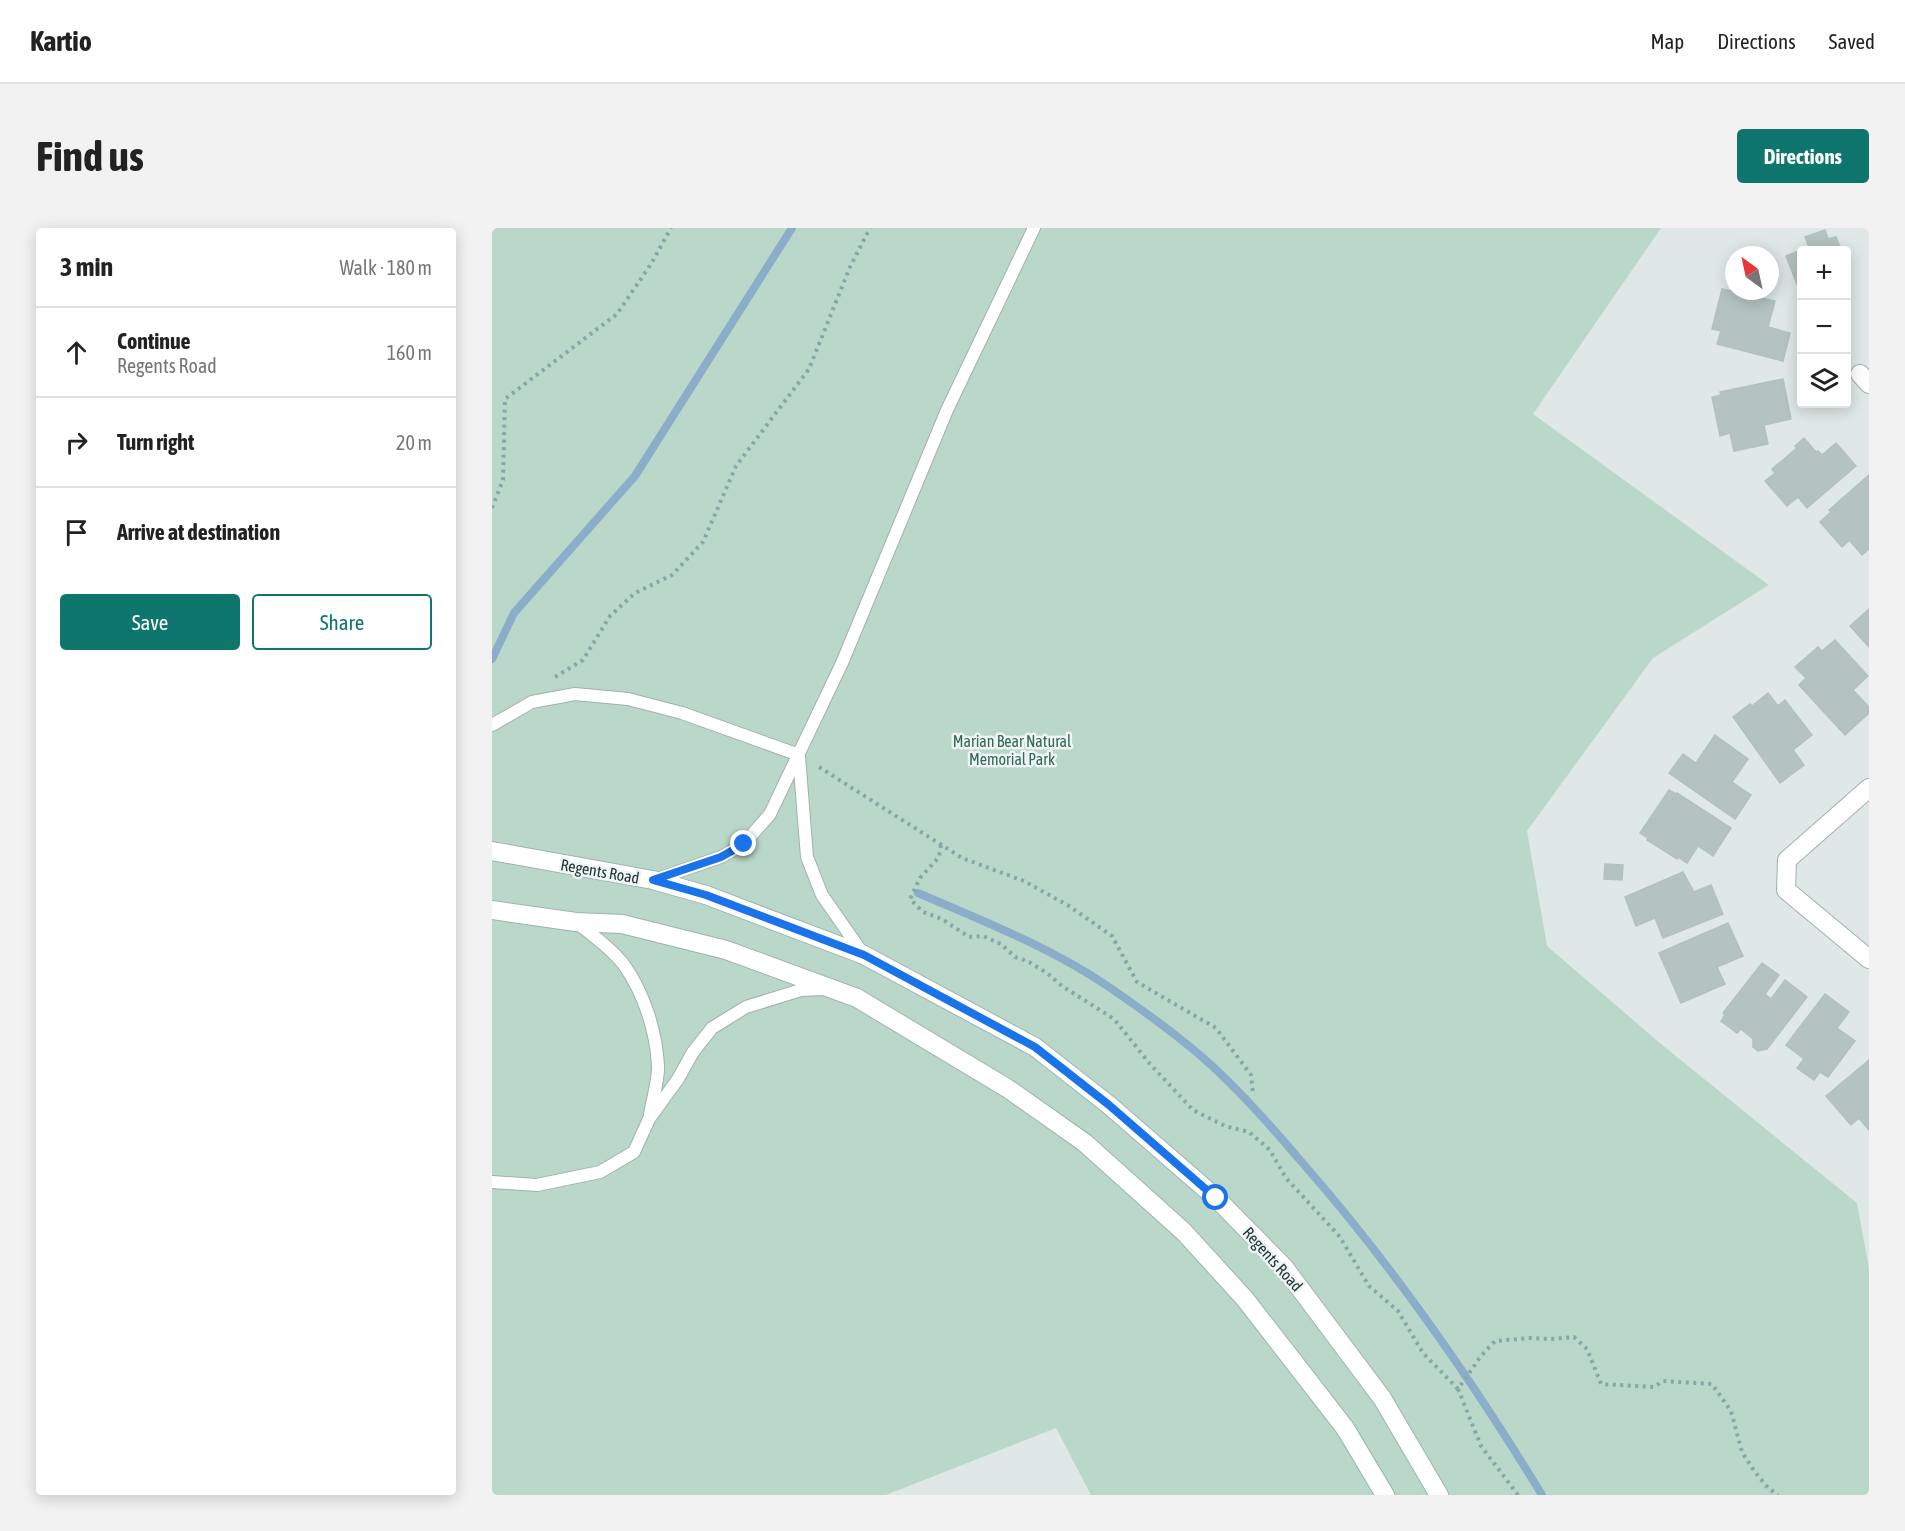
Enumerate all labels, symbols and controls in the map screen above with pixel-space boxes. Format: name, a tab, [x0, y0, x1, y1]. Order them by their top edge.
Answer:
text: Kartio	[30, 25, 92, 57]
text: Map	[1650, 29, 1684, 53]
text: Directions	[1717, 29, 1796, 53]
text: Saved	[1829, 29, 1875, 53]
button: Directions	[1737, 129, 1869, 183]
text: Find us	[36, 132, 144, 180]
north arrow	[1725, 246, 1779, 300]
map controls	[1797, 246, 1851, 408]
button: +	[1797, 246, 1851, 300]
text: 3 min	[60, 252, 113, 282]
text: Walk · 180 m	[340, 256, 432, 279]
button: −	[1797, 300, 1851, 354]
text: Continue	[117, 328, 191, 354]
icon: ahead	[60, 336, 93, 369]
text: 160 m	[387, 341, 432, 364]
text: Regents Road	[117, 354, 217, 377]
button: layers	[1797, 354, 1851, 408]
icon: right	[60, 426, 93, 459]
text: Turn right	[117, 429, 194, 455]
text: 20 m	[396, 431, 432, 454]
icon: arrive	[60, 516, 93, 549]
text: Arrive at destination	[117, 519, 280, 545]
button: Save	[60, 594, 240, 650]
button: Share	[252, 594, 432, 650]
park label: Marian Bear Natural Memorial Park	[953, 732, 1072, 768]
route end	[730, 830, 756, 856]
street label: Regents Road	[559, 855, 641, 888]
route start	[1202, 1184, 1228, 1210]
street label: Regents Road	[1239, 1223, 1306, 1295]

